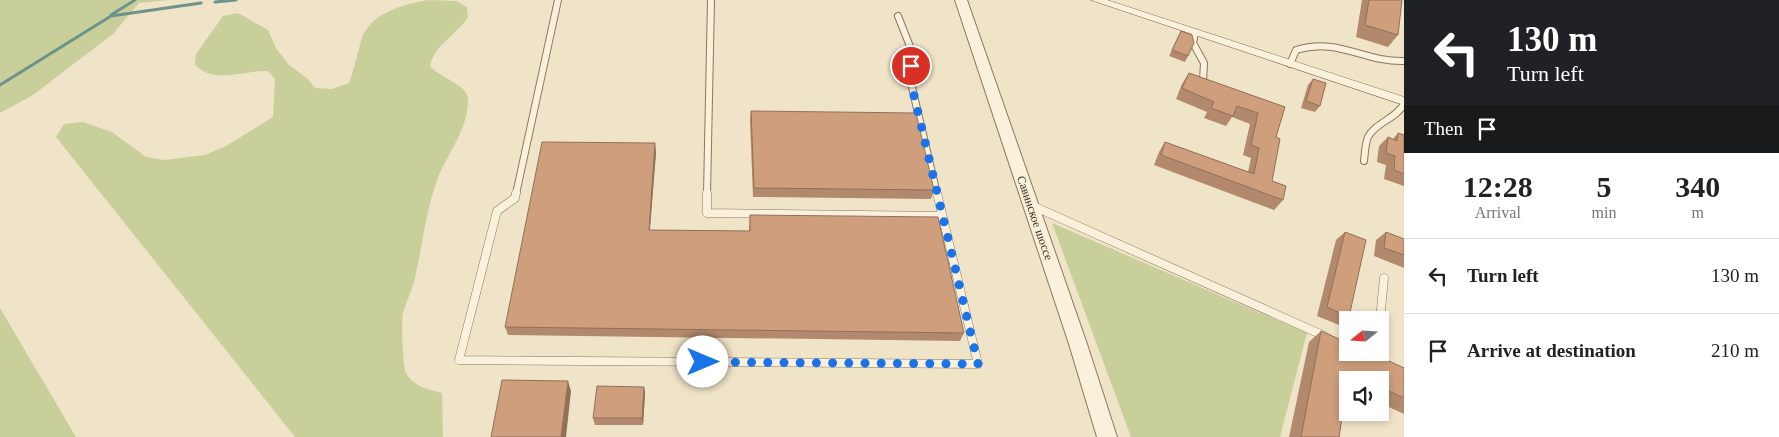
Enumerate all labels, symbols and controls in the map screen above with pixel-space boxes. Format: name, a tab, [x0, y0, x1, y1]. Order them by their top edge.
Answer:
icon: left	[1424, 20, 1489, 85]
text: 130 m	[1507, 20, 1597, 59]
pin	[890, 45, 932, 87]
icon: arrive	[897, 52, 925, 80]
text: Turn left	[1507, 61, 1584, 86]
icon: arrive	[1473, 115, 1501, 143]
text: Then	[1424, 118, 1463, 139]
text: 12:28	[1463, 170, 1533, 203]
text: 5	[1596, 170, 1611, 203]
text: 340	[1675, 170, 1720, 203]
street label: Савинское шоссе	[1014, 174, 1056, 262]
text: Arrival	[1475, 204, 1521, 221]
text: min	[1592, 204, 1616, 221]
text: m	[1691, 204, 1704, 221]
icon: left	[1424, 262, 1452, 290]
text: Turn left	[1467, 265, 1539, 286]
text: 130 m	[1711, 265, 1759, 286]
north arrow	[1339, 311, 1389, 361]
map controls	[1339, 311, 1389, 421]
position arrow	[676, 335, 728, 387]
icon: arrive	[1424, 337, 1452, 365]
text: Arrive at destination	[1467, 340, 1636, 361]
text: 210 m	[1711, 340, 1759, 361]
button: sound	[1339, 371, 1389, 421]

